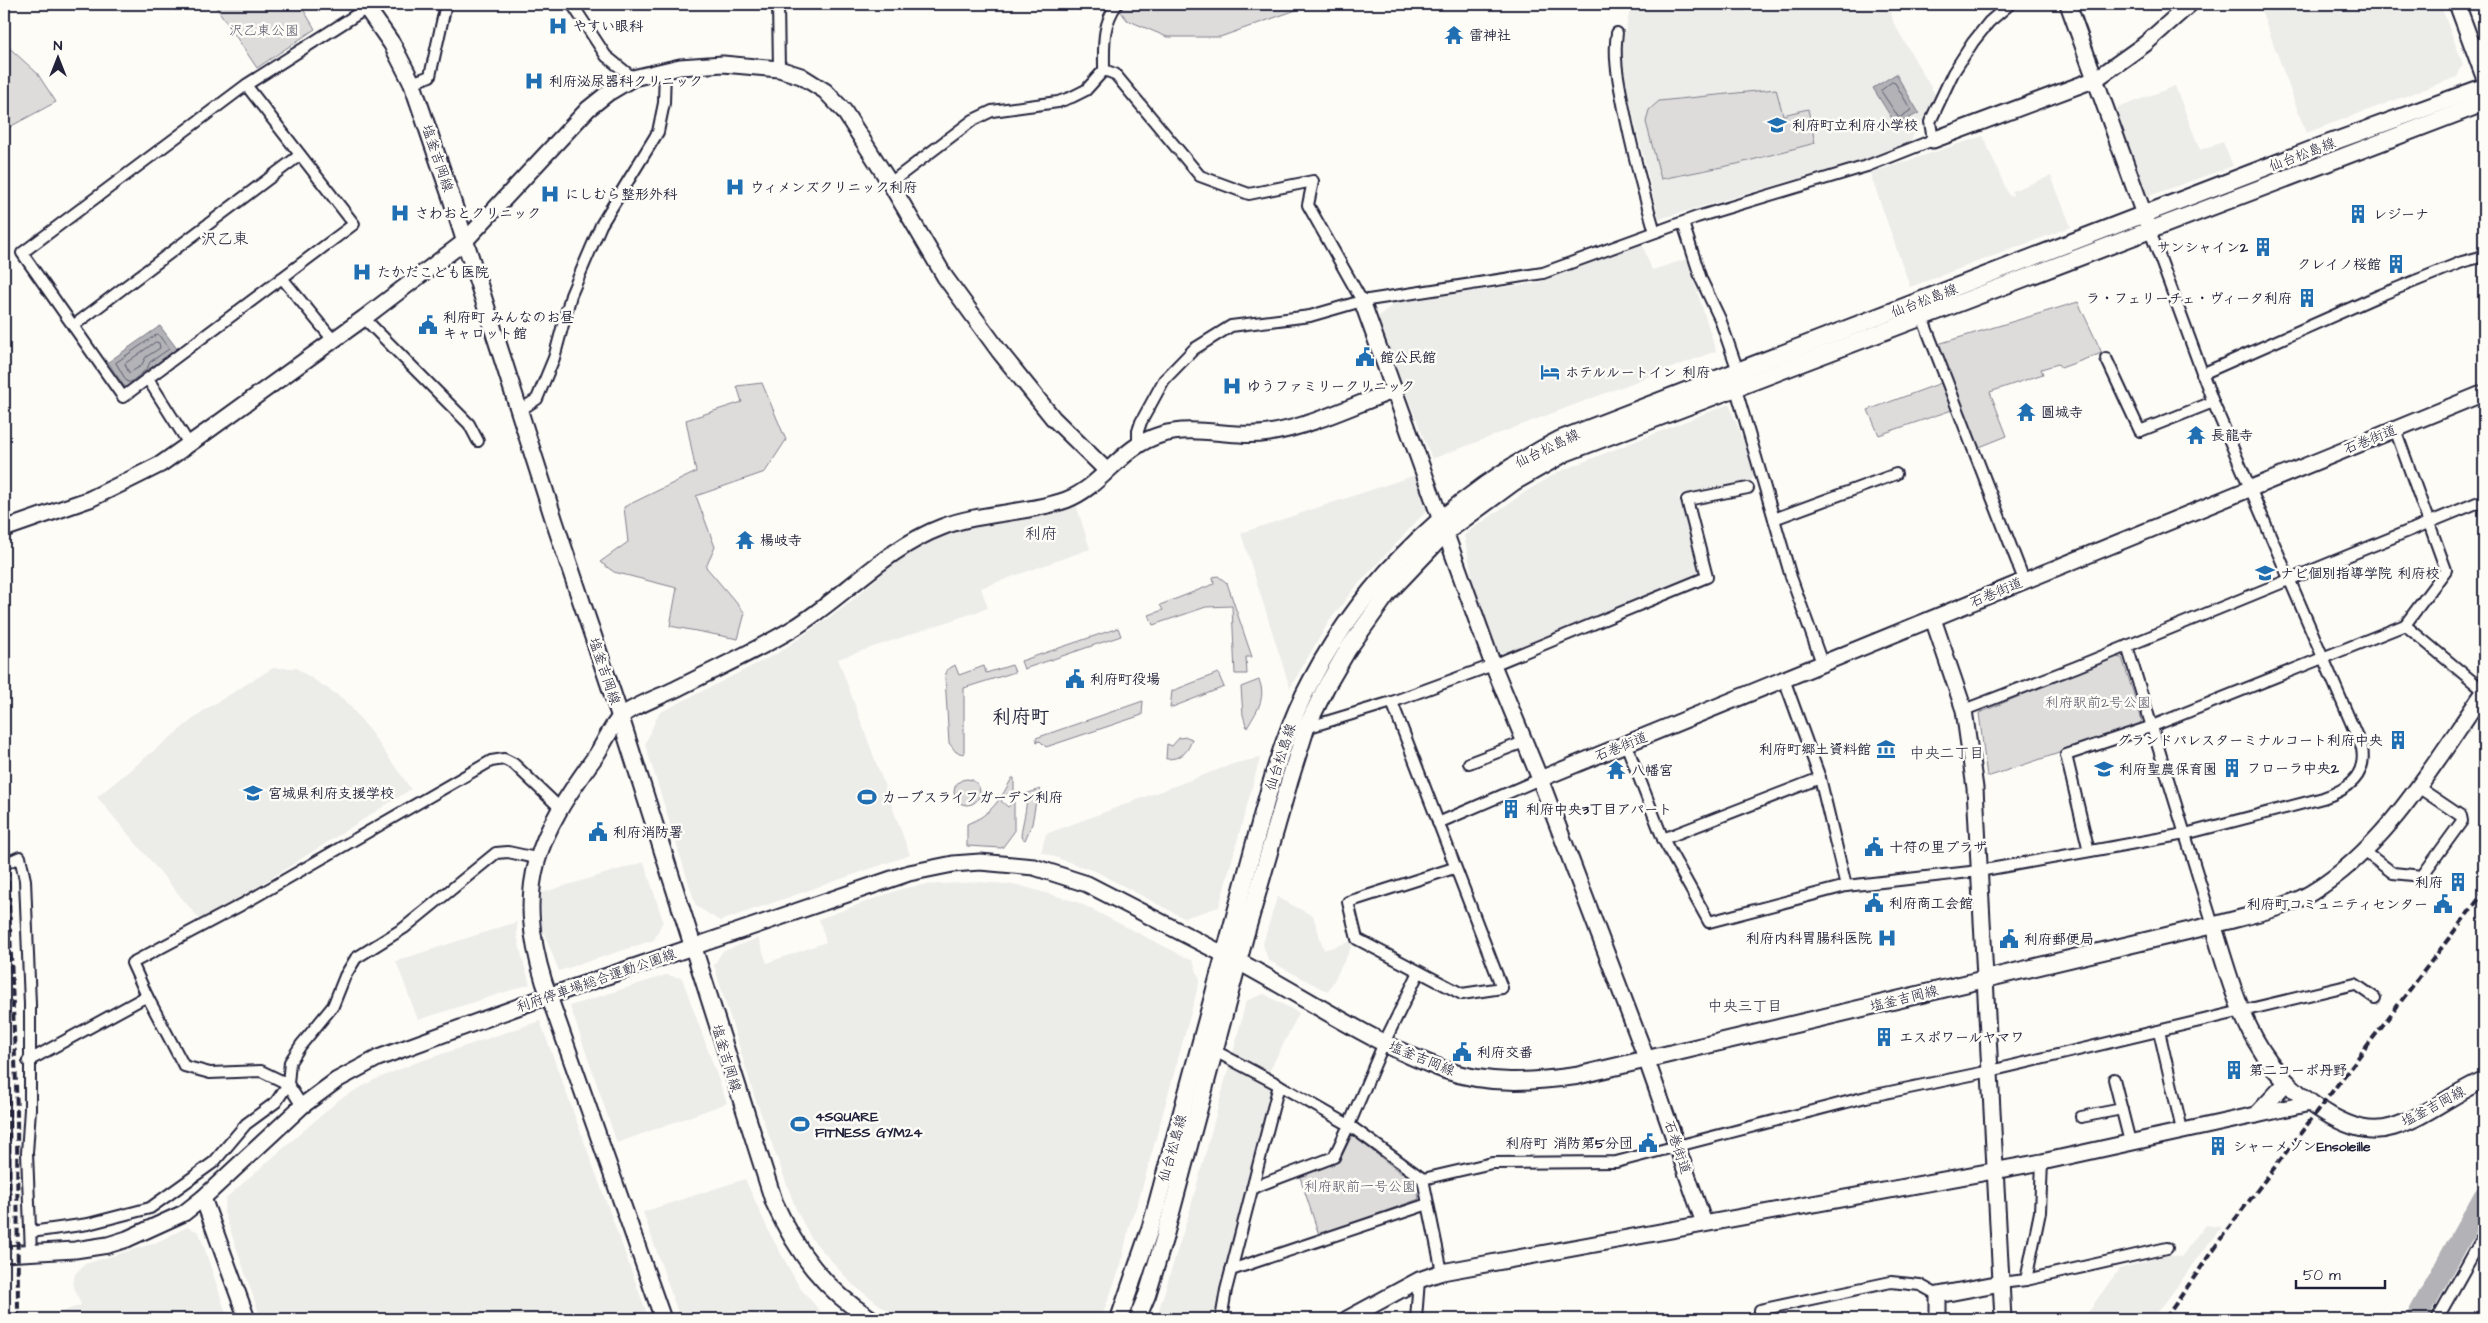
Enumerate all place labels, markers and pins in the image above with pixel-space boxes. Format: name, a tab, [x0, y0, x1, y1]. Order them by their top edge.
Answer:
hospital icon: やすい眼科	[547, 15, 569, 37]
place label: やすい眼科	[573, 17, 644, 37]
temple icon: 雷神社	[1443, 24, 1465, 46]
place label: 雷神社	[1469, 26, 1511, 46]
hospital icon: 利府泌尿器科クリニック	[523, 70, 545, 92]
place label: 利府泌尿器科クリニック	[549, 72, 703, 92]
school or university icon: 利府町立利府小学校	[1766, 114, 1788, 136]
place label: 利府町立利府小学校	[1792, 116, 1918, 136]
hospital icon: ウィメンズクリニック利府	[724, 176, 746, 198]
place label: ウィメンズクリニック利府	[750, 178, 917, 198]
hospital icon: にしむら整形外科	[539, 183, 561, 205]
place label: にしむら整形外科	[565, 185, 678, 205]
hospital icon: さわおとクリニック	[389, 202, 411, 224]
building icon: レジーナ	[2347, 203, 2369, 225]
place label: さわおとクリニック	[415, 204, 541, 224]
place label: レジーナ	[2373, 205, 2429, 225]
building icon: サンシャイン2	[2252, 236, 2274, 258]
place label: サンシャイン2	[2157, 238, 2249, 258]
building icon: クレイノ桜館	[2385, 253, 2407, 275]
place label: クレイノ桜館	[2297, 255, 2381, 275]
hospital icon: たかだこども医院	[351, 261, 373, 283]
place label: たかだこども医院	[377, 263, 489, 283]
building icon: ラ・フェリーチェ・ヴィータ利府	[2296, 287, 2318, 309]
place label: ラ・フェリーチェ・ヴィータ利府	[2086, 289, 2292, 309]
place label: 利府町 みんなのお昼 キャロット館	[443, 308, 574, 344]
public building icon: 利府町 みんなのお昼 キャロット館	[417, 314, 439, 336]
public building icon: 館公民館	[1354, 346, 1376, 368]
place label: 館公民館	[1380, 348, 1436, 368]
hotel icon: ホテルルートイン 利府	[1539, 361, 1561, 383]
place label: ホテルルートイン 利府	[1565, 363, 1710, 383]
hospital icon: ゆうファミリークリニック	[1221, 375, 1243, 397]
place label: ゆうファミリークリニック	[1247, 377, 1415, 397]
temple icon: 圓城寺	[2015, 401, 2037, 423]
place label: 圓城寺	[2041, 403, 2083, 423]
temple icon: 長龍寺	[2185, 424, 2207, 446]
place label: 長龍寺	[2211, 426, 2253, 446]
temple icon: 楊岐寺	[734, 529, 756, 551]
place label: 楊岐寺	[760, 531, 802, 551]
school or university icon: ナビ個別指導学院 利府校	[2254, 562, 2276, 584]
place label: ナビ個別指導学院 利府校	[2280, 564, 2440, 584]
public building icon: 利府町役場	[1064, 668, 1086, 690]
place label: 利府町役場	[1090, 670, 1160, 690]
building icon: グランドパレスターミナルコート利府中央	[2387, 729, 2409, 751]
place label: グランドパレスターミナルコート利府中央	[2117, 731, 2383, 751]
museum icon: 利府町郷土資料館	[1875, 738, 1897, 760]
place label: 利府町郷土資料館	[1759, 740, 1871, 760]
building icon: フローラ中央2	[2221, 757, 2243, 779]
school or university icon: 利府聖農保育園	[2093, 758, 2115, 780]
temple icon: 八幡宮	[1605, 759, 1627, 781]
place label: フローラ中央2	[2247, 759, 2340, 779]
place label: 利府聖農保育園	[2119, 760, 2217, 780]
place label: 八幡宮	[1631, 761, 1673, 781]
school or university icon: 宮城県利府支援学校	[242, 782, 264, 804]
place label: 宮城県利府支援学校	[268, 784, 394, 804]
sports icon: カーブスライフガーデン利府	[856, 786, 878, 808]
place label: カーブスライフガーデン利府	[882, 788, 1063, 808]
building icon: 利府中央3丁目アパート	[1500, 798, 1522, 820]
place label: 利府中央3丁目アパート	[1526, 800, 1672, 820]
public building icon: 利府消防署	[587, 821, 609, 843]
place label: 利府消防署	[613, 823, 683, 843]
public building icon: 十符の里プラザ	[1863, 836, 1885, 858]
place label: 十符の里プラザ	[1889, 838, 1987, 858]
building icon: 利府	[2447, 871, 2469, 893]
place label: 利府	[2415, 873, 2443, 893]
public building icon: 利府商工会館	[1863, 892, 1885, 914]
public building icon: 利府町コミュニティセンター	[2432, 893, 2454, 915]
place label: 利府商工会館	[1889, 894, 1973, 914]
place label: 利府町コミュニティセンター	[2247, 895, 2428, 915]
hospital icon: 利府内科胃腸科医院	[1876, 927, 1898, 949]
public building icon: 利府郵便局	[1998, 928, 2020, 950]
place label: 利府内科胃腸科医院	[1746, 929, 1872, 949]
place label: 利府郵便局	[2024, 930, 2094, 950]
building icon: エスポワールヤマワ	[1873, 1026, 1895, 1048]
place label: エスポワールヤマワ	[1899, 1028, 2024, 1048]
public building icon: 利府交番	[1451, 1041, 1473, 1063]
place label: 利府交番	[1477, 1043, 1533, 1063]
building icon: 第二コーポ丹野	[2223, 1059, 2245, 1081]
place label: 第二コーポ丹野	[2249, 1061, 2347, 1081]
place label: 4SQUARE FITNESS GYM24	[815, 1107, 923, 1143]
sports icon: 4SQUARE FITNESS GYM24	[789, 1113, 811, 1135]
public building icon: 利府町 消防第5分団	[1637, 1132, 1659, 1154]
place label: 利府町 消防第5分団	[1505, 1134, 1633, 1154]
building icon: シャーメゾンEnsoleille	[2207, 1135, 2229, 1157]
place label: シャーメゾンEnsoleille	[2233, 1137, 2371, 1157]

